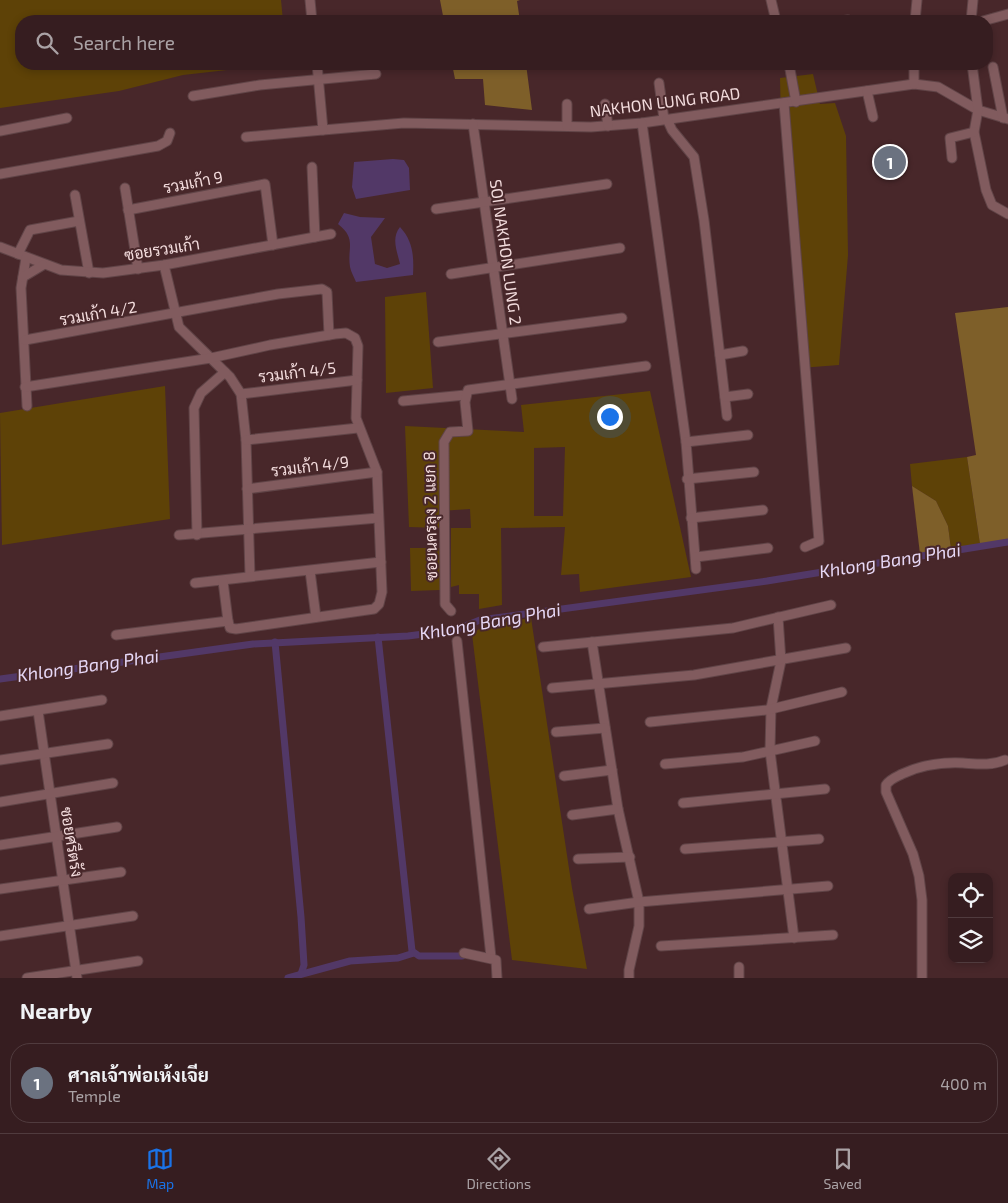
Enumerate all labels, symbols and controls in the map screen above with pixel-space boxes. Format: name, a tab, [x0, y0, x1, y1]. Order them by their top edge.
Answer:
search box	[15, 15, 993, 70]
icon: search	[33, 29, 61, 57]
text: Search here	[73, 31, 175, 54]
street label: NAKHON LUNG ROAD	[589, 83, 741, 120]
pin: 1	[874, 143, 906, 181]
street label: รวมเก้า 9	[161, 166, 224, 197]
street label: SOI NAKHON LUNG 2	[487, 178, 526, 326]
street label: ซอยรวมเก้า	[123, 233, 201, 264]
street label: รวมเก้า 4/2	[58, 296, 138, 329]
street label: รวมเก้า 4/5	[257, 357, 337, 386]
your location	[597, 404, 623, 430]
street label: รวมเก้า 4/9	[270, 451, 350, 480]
street label: ซอยนครลุง 2 แยก 8	[419, 451, 443, 581]
water label: Khlong Bang Phai	[817, 538, 963, 582]
water label: Khlong Bang Phai	[417, 598, 563, 644]
water label: Khlong Bang Phai	[15, 644, 161, 686]
street label: ซอยศรีตรัง	[58, 805, 88, 878]
map controls	[948, 873, 993, 963]
button: locate	[948, 873, 993, 918]
button: layers	[948, 918, 993, 963]
text: Nearby	[20, 998, 92, 1023]
text: ศาลเจ้าพ่อเห้งเจีย	[68, 1063, 209, 1086]
text: 1	[34, 1074, 40, 1093]
text: 400 m	[940, 1074, 987, 1093]
text: Temple	[68, 1086, 121, 1105]
tab: Map	[146, 1145, 174, 1192]
tab: Directions	[467, 1145, 531, 1192]
tab: Saved	[823, 1145, 862, 1192]

